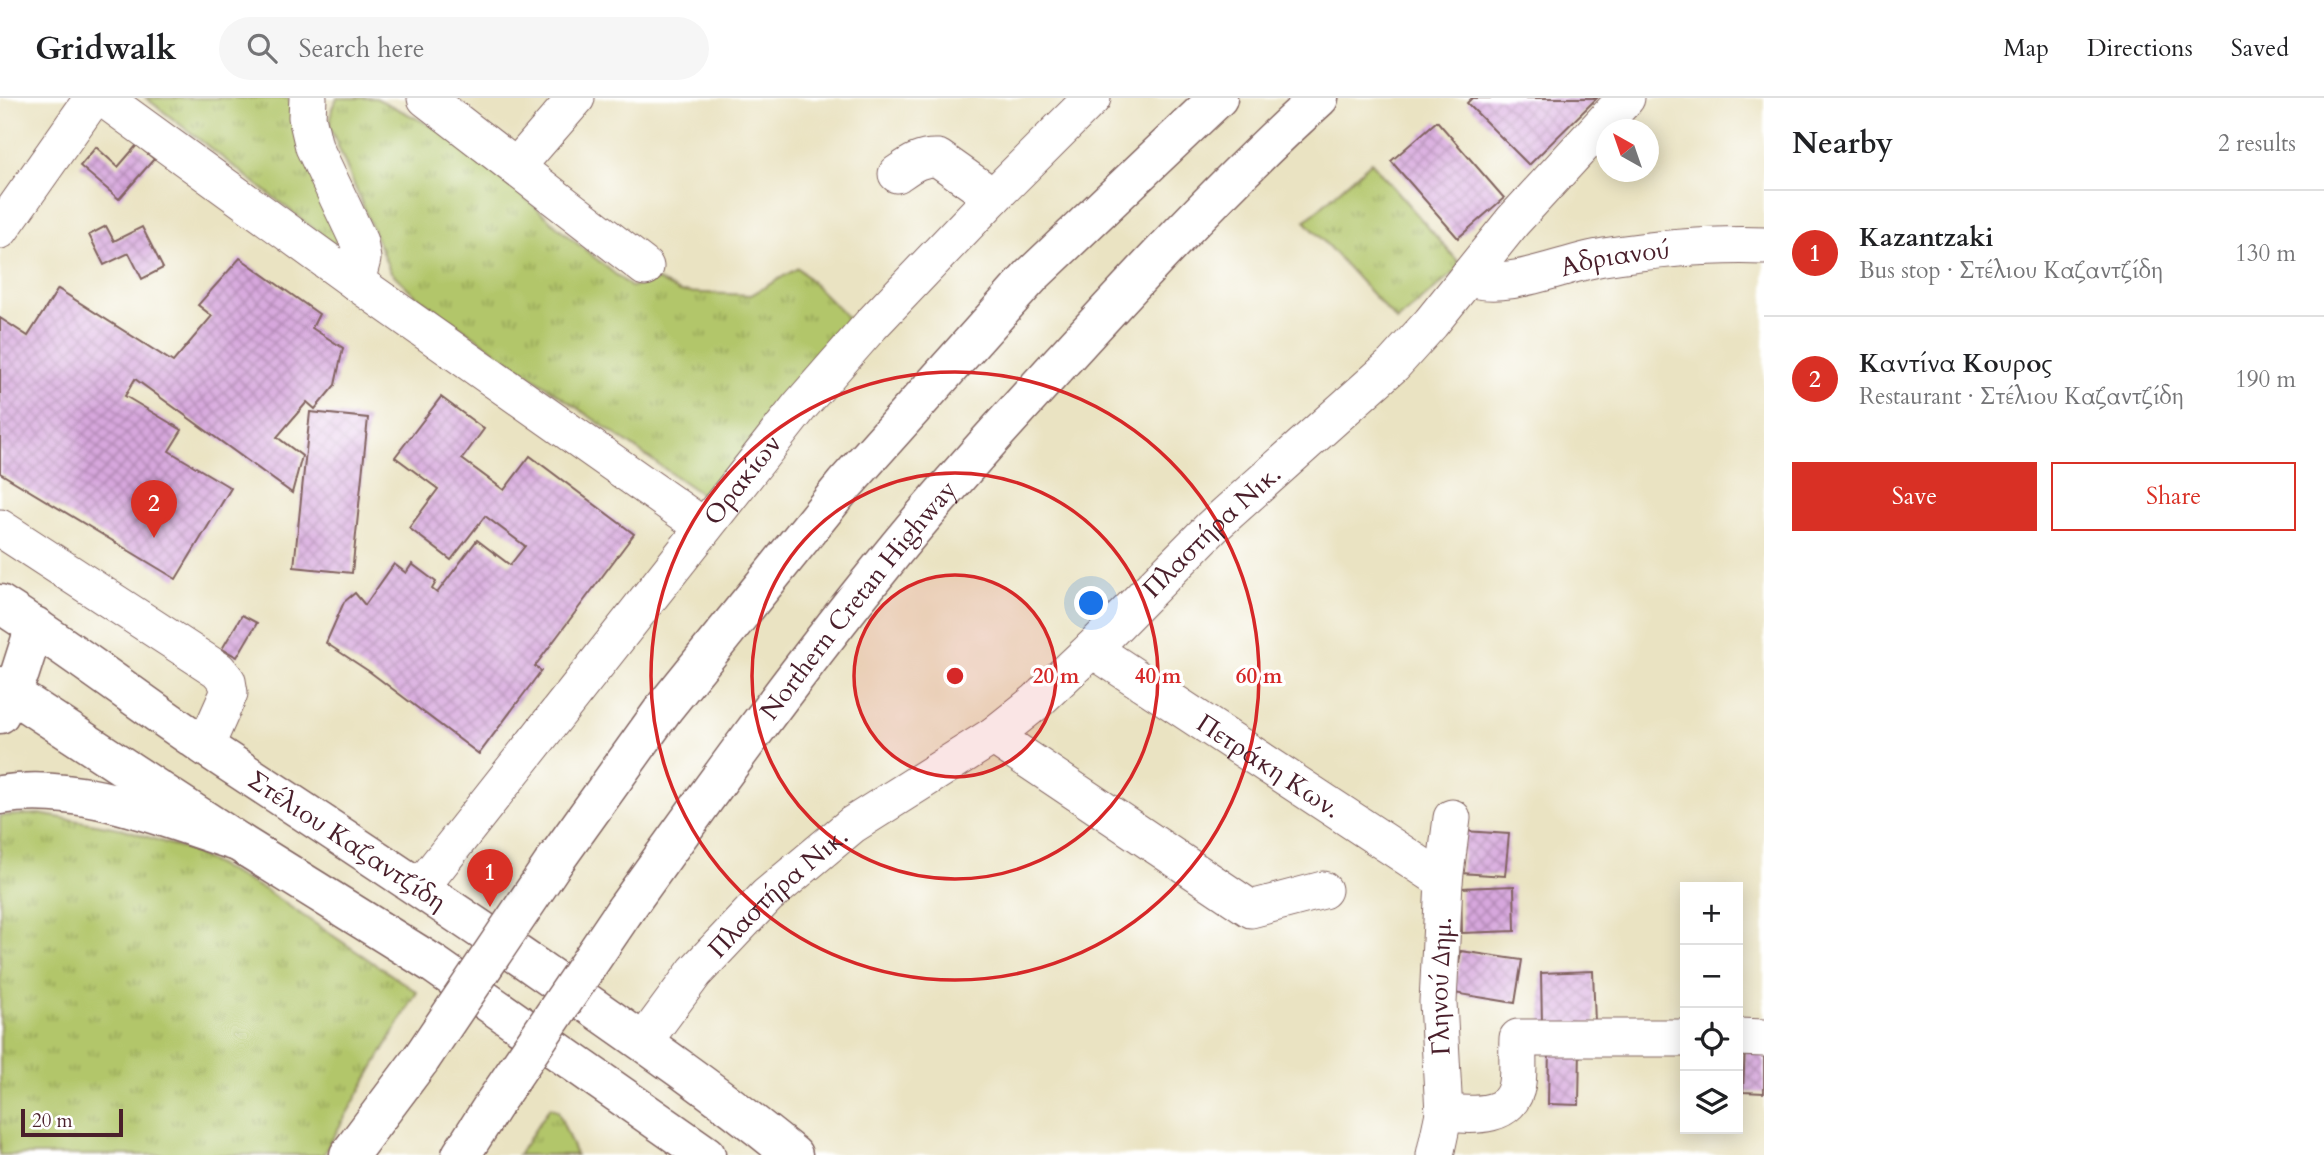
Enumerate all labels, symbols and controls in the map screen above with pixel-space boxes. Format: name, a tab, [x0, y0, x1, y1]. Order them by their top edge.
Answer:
search box	[219, 17, 709, 80]
text: Gridwalk	[35, 26, 177, 71]
icon: search	[243, 29, 281, 67]
text: Search here	[299, 31, 425, 66]
text: Map	[2003, 32, 2049, 65]
text: Directions	[2087, 32, 2193, 65]
text: Saved	[2231, 32, 2289, 65]
north arrow	[1596, 119, 1659, 182]
text: Nearby	[1792, 123, 1893, 164]
text: 2 results	[2218, 128, 2296, 159]
text: Kazantzaki	[1859, 220, 1994, 255]
street label: Αδριανού	[1556, 231, 1671, 285]
text: 1	[1809, 238, 1821, 269]
text: 130 m	[2235, 238, 2296, 269]
text: Bus stop · Στέλιου Καζαντζίδη	[1859, 255, 2163, 286]
text: Καντίνα Κουρος	[1859, 346, 2052, 381]
text: 2	[1809, 364, 1821, 395]
text: 190 m	[2235, 364, 2296, 395]
text: Restaurant · Στέλιου Καζαντζίδη	[1859, 381, 2184, 412]
street label: Ορακίων	[695, 427, 789, 532]
street label: Πλαστήρα Νικ.	[1135, 456, 1288, 605]
button: Save	[1792, 462, 2037, 531]
button: Share	[2051, 462, 2296, 531]
street label: Northern Cretan Highway	[752, 472, 964, 727]
pin: 2	[131, 480, 177, 538]
your location	[1074, 586, 1108, 620]
text: 20 m	[1033, 662, 1080, 691]
text: 40 m	[1135, 662, 1182, 691]
text: 60 m	[1236, 662, 1283, 691]
centre of rings	[943, 664, 967, 688]
street label: Πετράκη Κων.	[1190, 705, 1348, 826]
street label: Στέλιου Καζαντζίδη	[241, 762, 453, 919]
street label: Πλαστήρα Νικ.	[700, 818, 855, 965]
pin: 1	[467, 849, 513, 907]
map controls	[1680, 882, 1743, 1134]
button: +	[1680, 882, 1743, 945]
street label: Γληνού Δημ.	[1420, 916, 1460, 1056]
button: −	[1680, 945, 1743, 1008]
button: locate	[1680, 1008, 1743, 1071]
button: layers	[1680, 1071, 1743, 1134]
scale bar	[21, 1106, 122, 1138]
text: 20 m	[32, 1108, 73, 1134]

